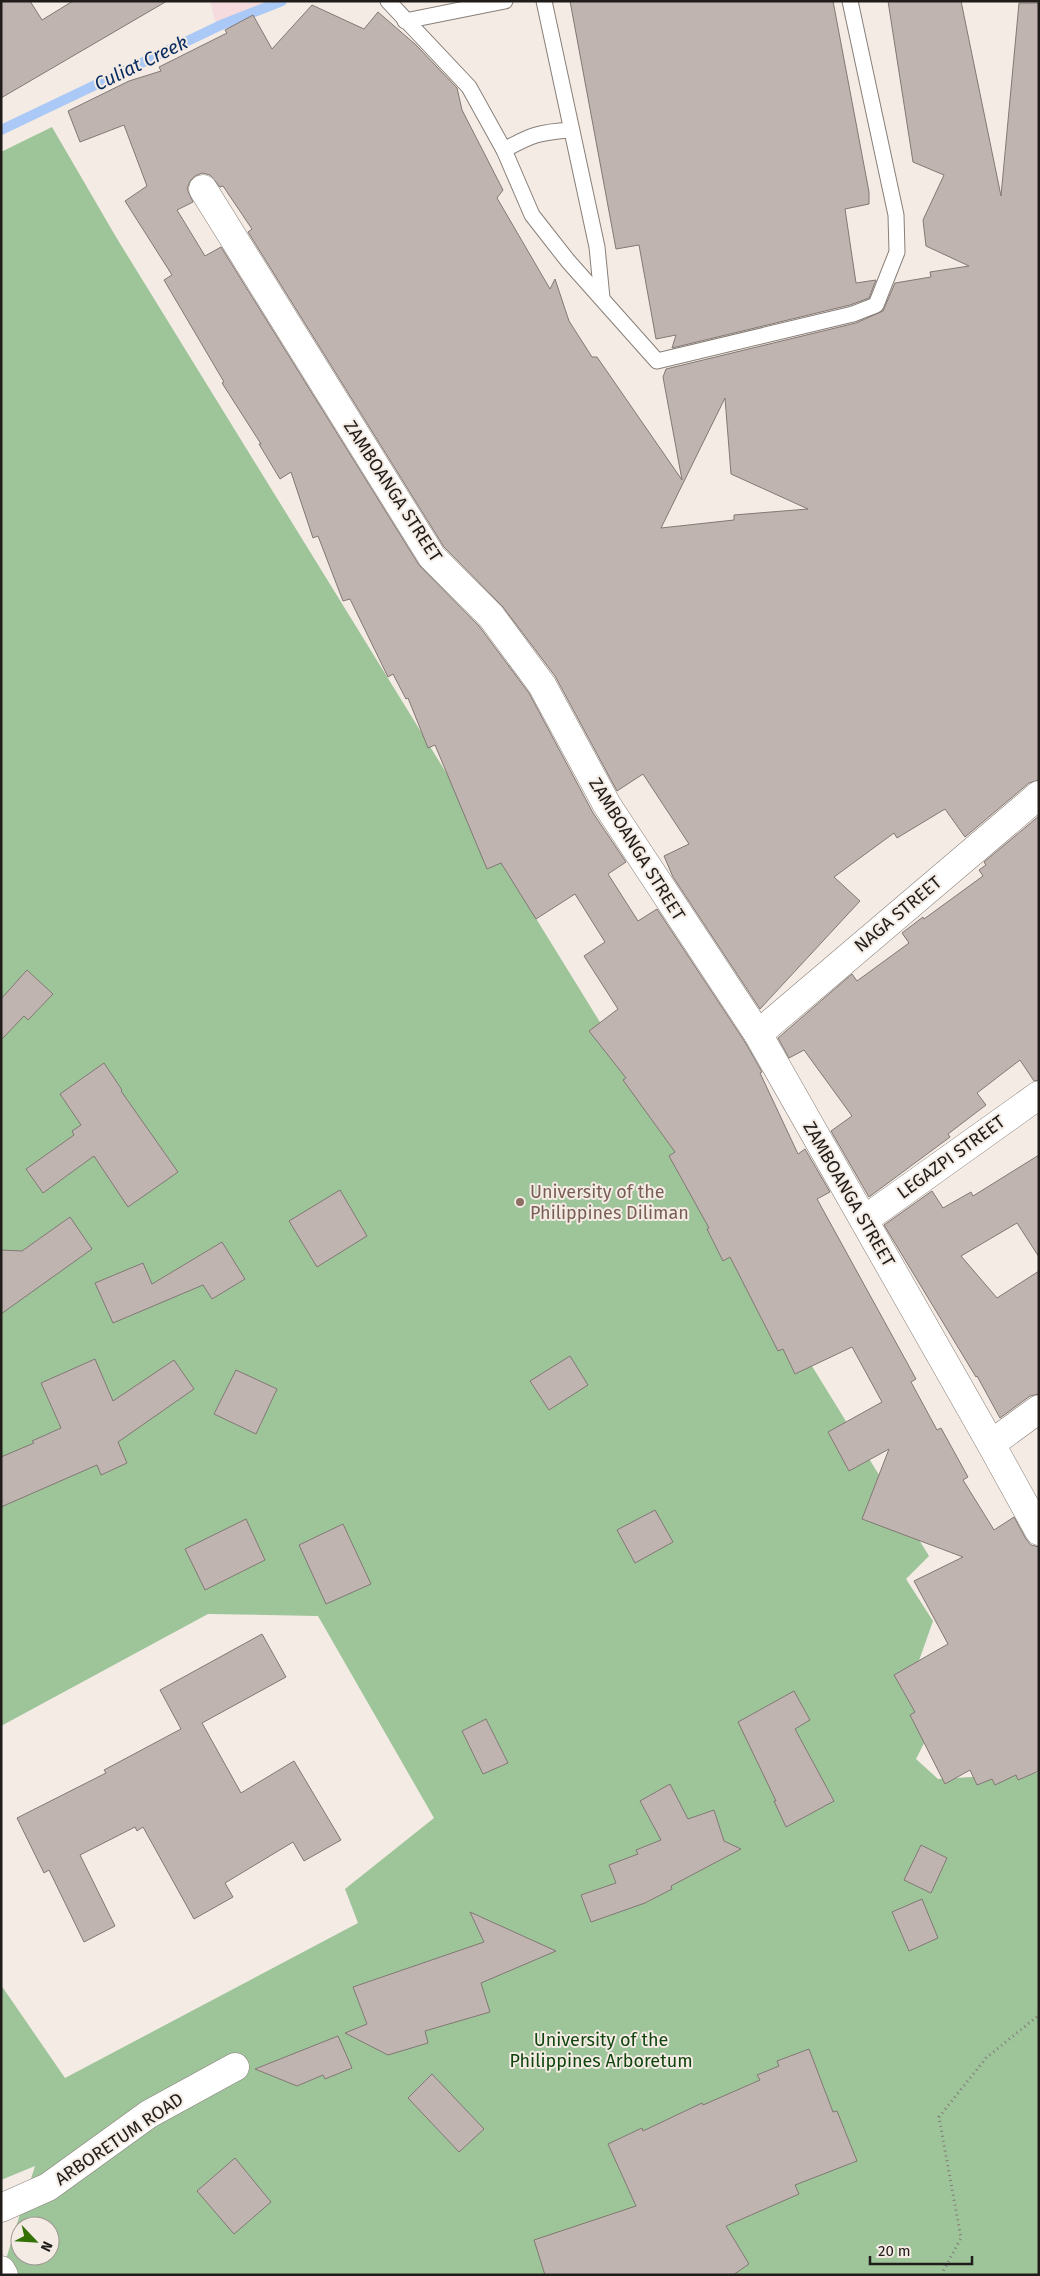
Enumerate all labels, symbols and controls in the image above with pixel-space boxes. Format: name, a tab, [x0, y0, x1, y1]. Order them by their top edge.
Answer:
water label: Culiat Creek	[90, 30, 192, 96]
street label: ZAMBOANGA STREET	[339, 416, 447, 566]
street label: ZAMBOANGA STREET	[584, 774, 690, 925]
street label: NAGA STREET	[850, 871, 947, 957]
street label: LEGAZPI STREET	[893, 1110, 1010, 1204]
street label: ZAMBOANGA STREET	[798, 1117, 900, 1271]
place label: University of the Philippines Diliman	[530, 1181, 689, 1224]
marker: University of the Philippines Diliman	[514, 1196, 526, 1208]
park label: University of the Philippines Arboretum	[509, 2029, 693, 2072]
street label: ARBORETUM ROAD	[51, 2088, 187, 2190]
north arrow	[10, 2216, 60, 2266]
scale bar	[870, 2234, 972, 2266]
text: N	[37, 2238, 56, 2254]
text: 20 m	[878, 2242, 911, 2260]

